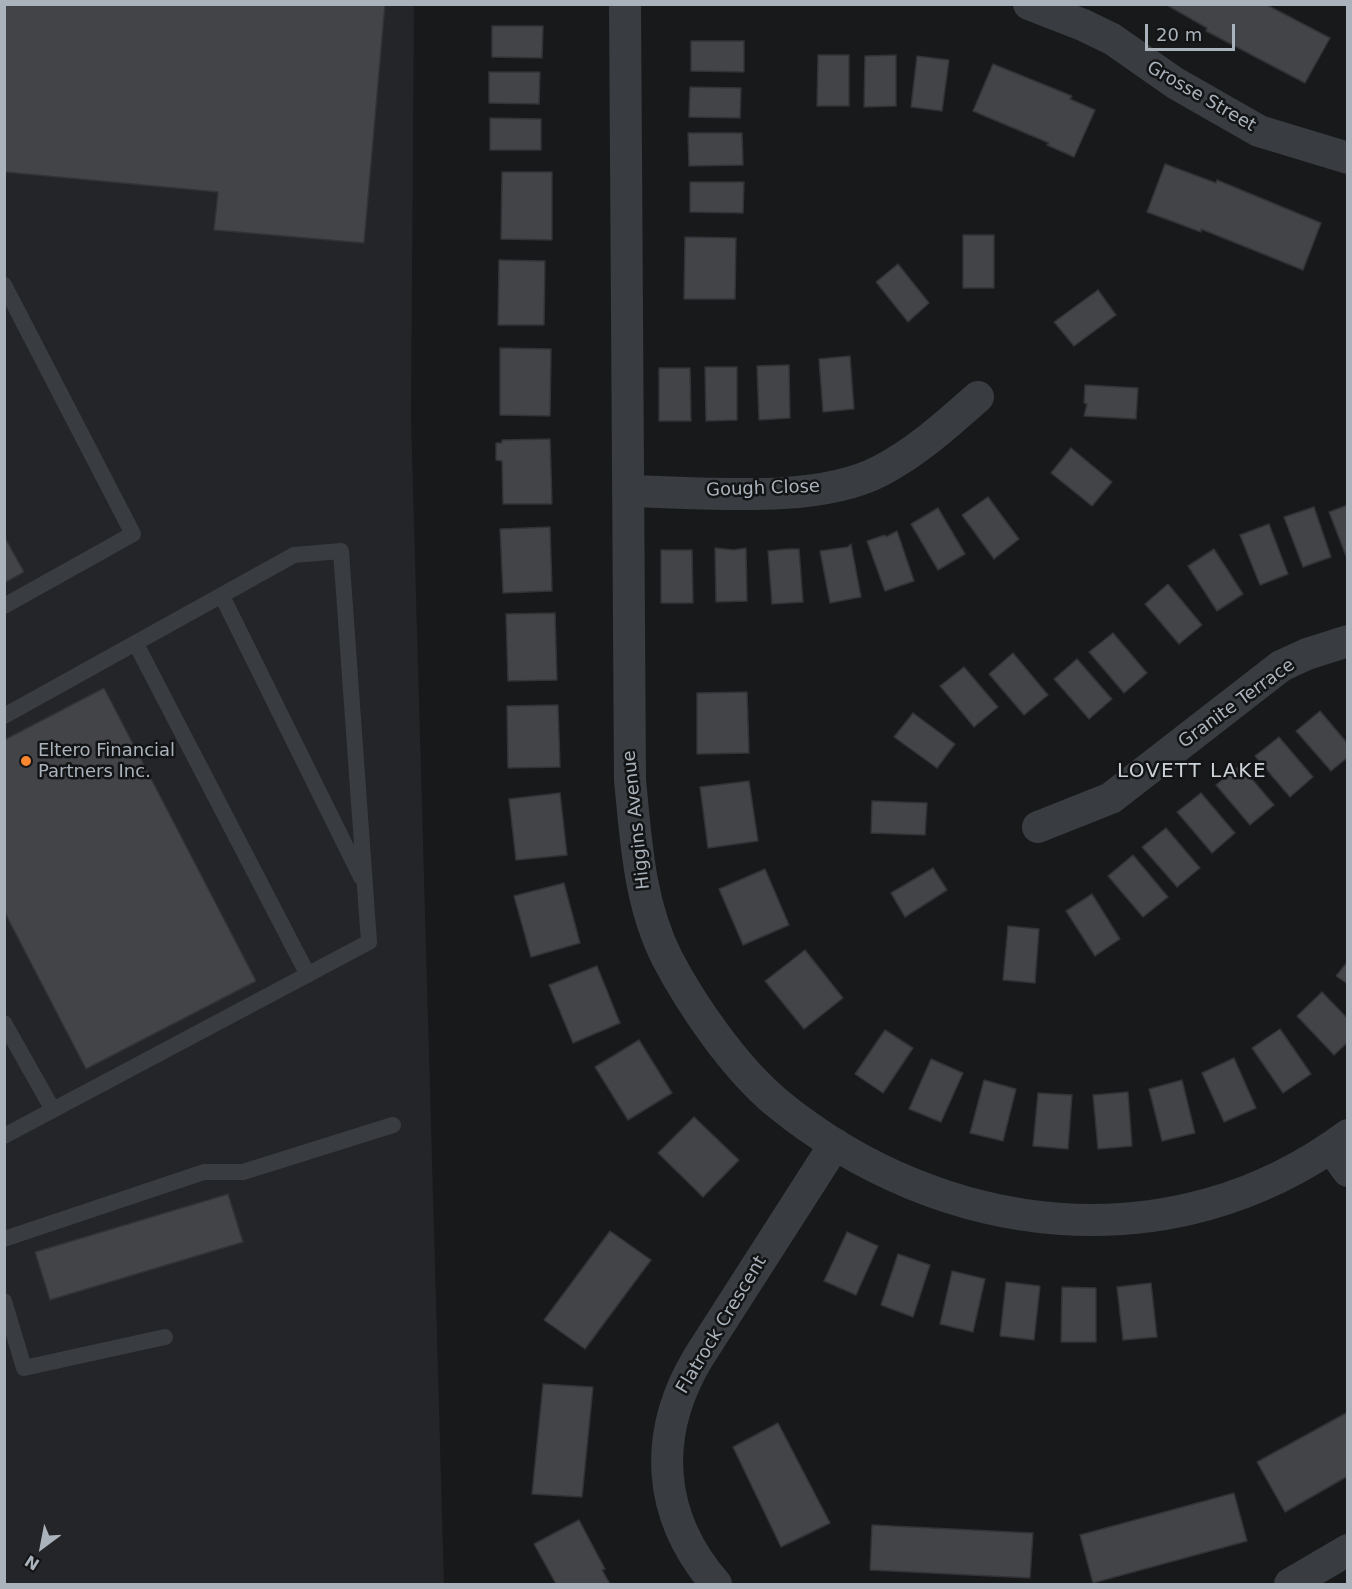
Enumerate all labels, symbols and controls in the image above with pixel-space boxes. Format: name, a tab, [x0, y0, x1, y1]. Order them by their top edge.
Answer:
scale bar	[1148, 12, 1238, 50]
text: 20 m	[1156, 24, 1202, 45]
street label: Grosse Street	[1143, 57, 1259, 137]
street label: Gough Close	[706, 476, 820, 502]
street label: Granite Terrace	[1175, 655, 1299, 753]
place label: Eltero Financial Partners Inc.	[38, 740, 175, 783]
street label: Higgins Avenue	[619, 749, 655, 891]
marker: Eltero Financial Partners Inc.	[19, 754, 33, 768]
district label: LOVETT LAKE	[1117, 760, 1267, 784]
street label: Flatrock Crescent	[672, 1252, 772, 1398]
north arrow	[12, 1517, 72, 1577]
text: N	[21, 1551, 43, 1574]

